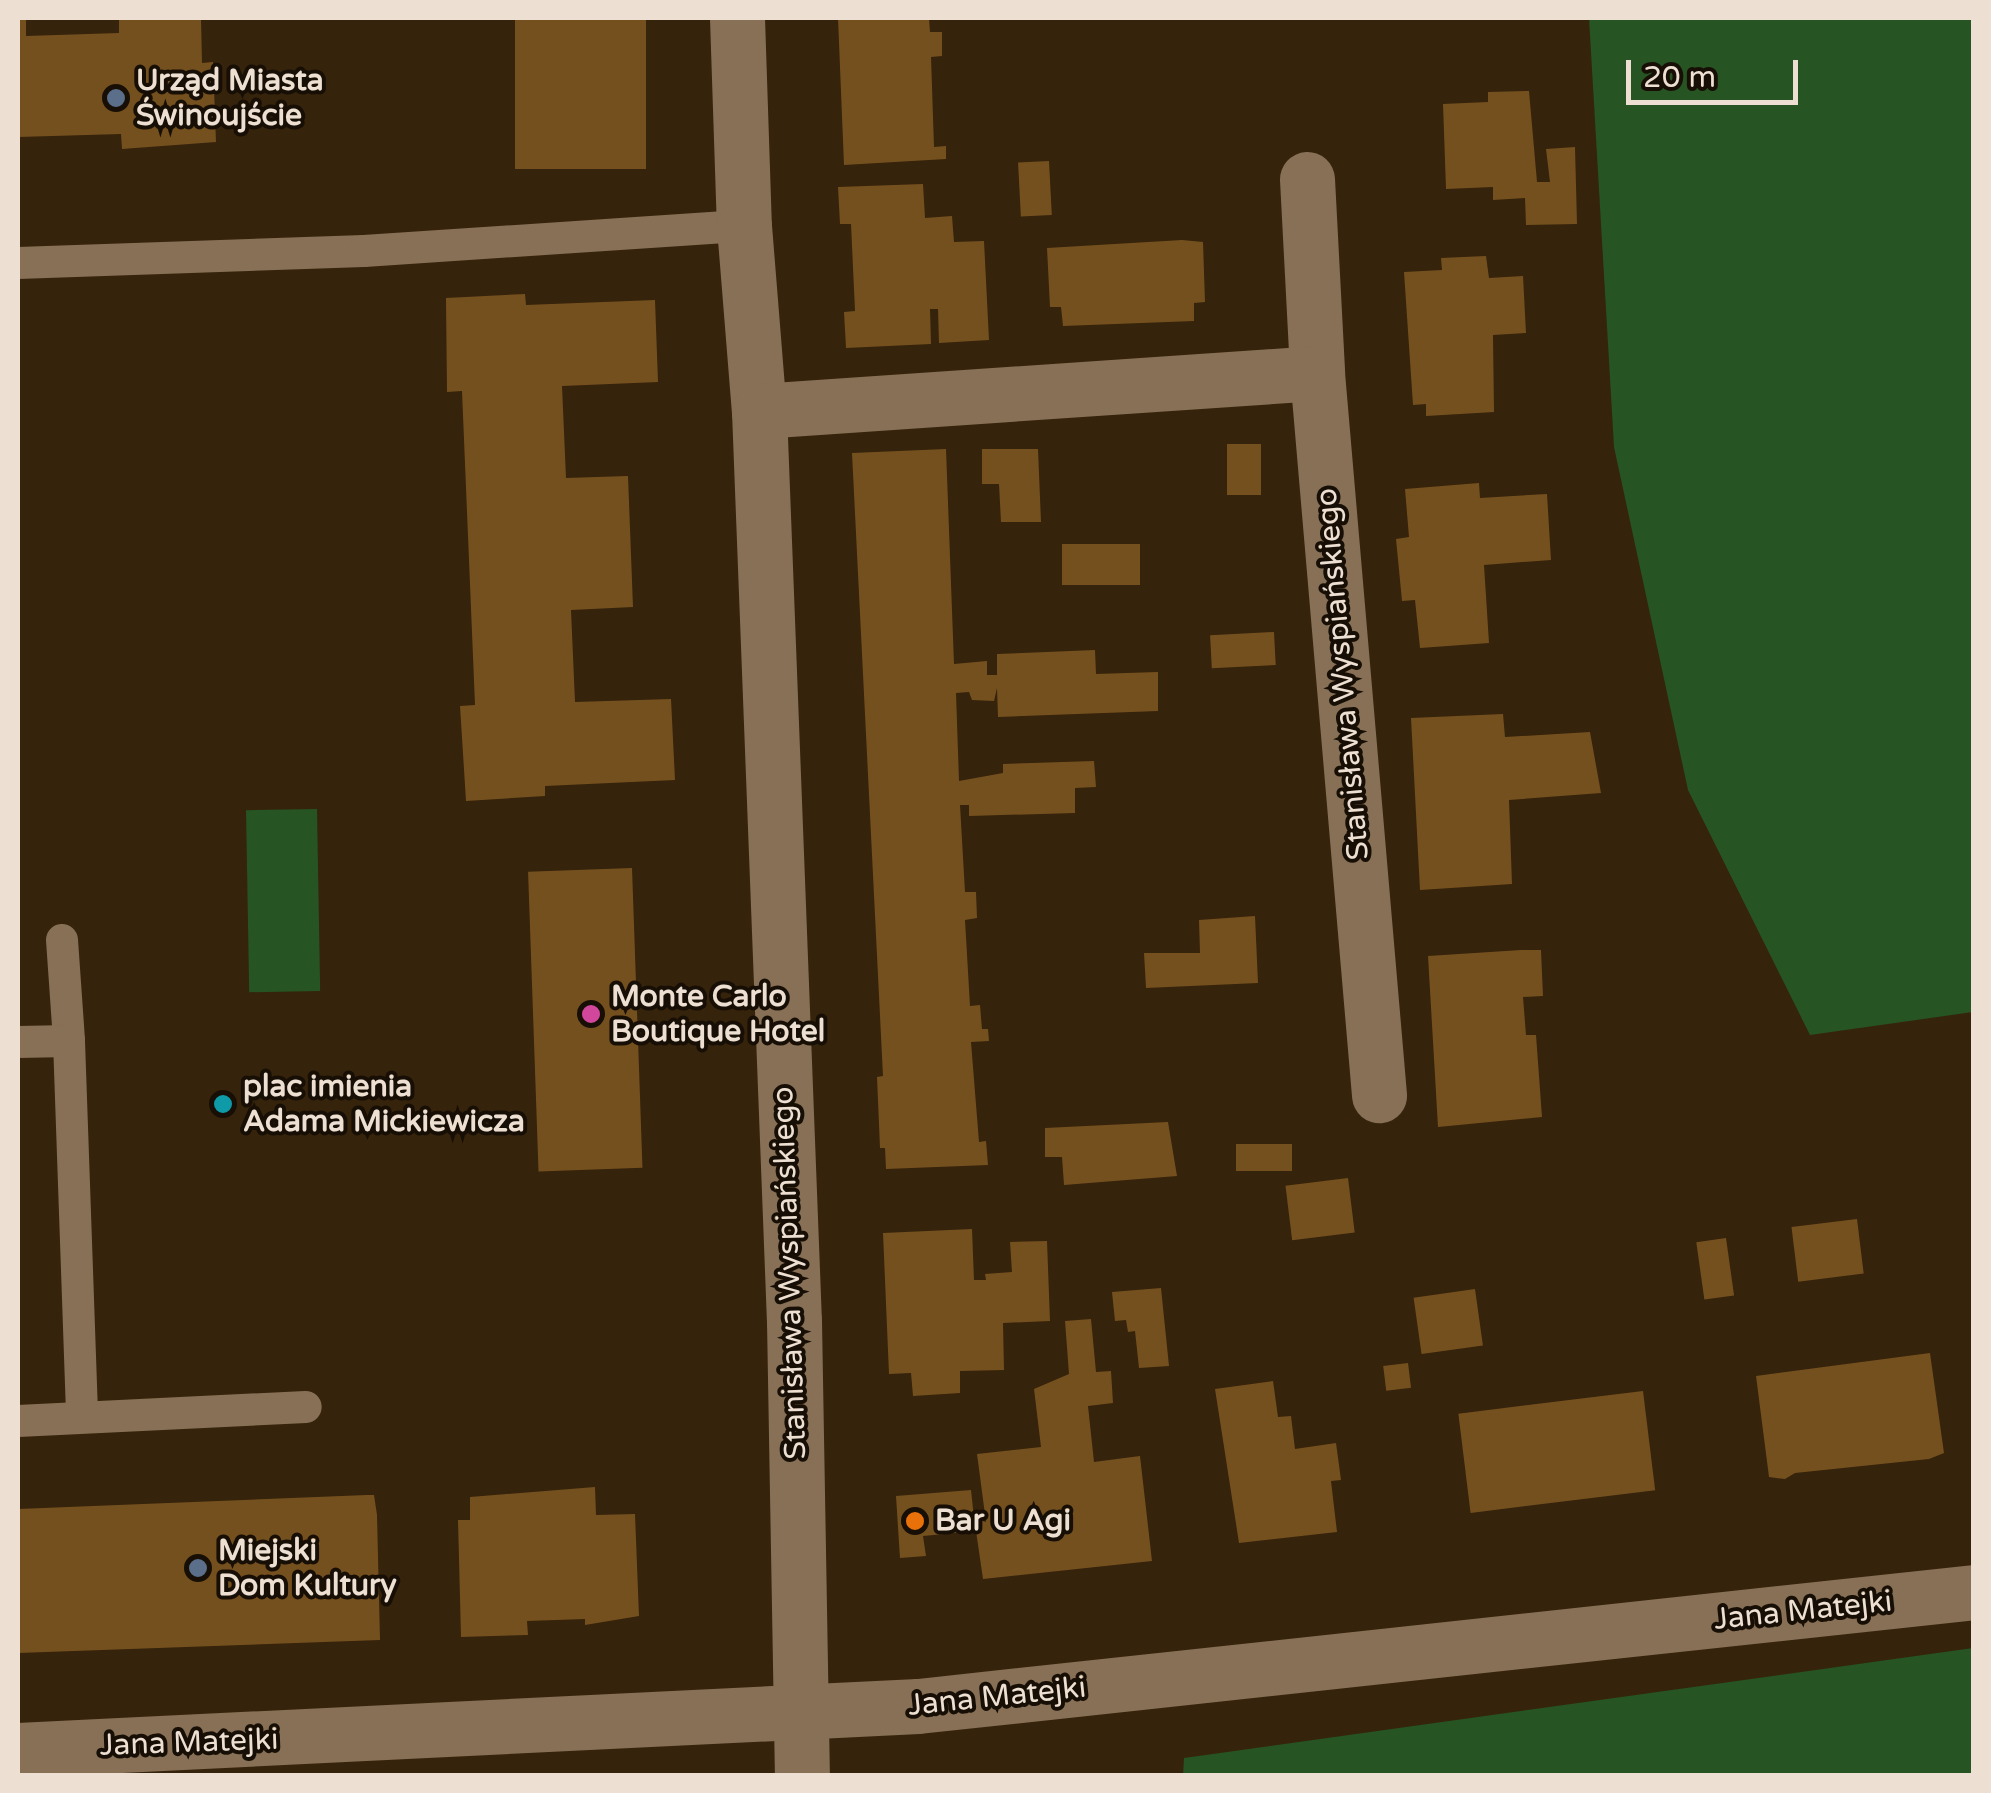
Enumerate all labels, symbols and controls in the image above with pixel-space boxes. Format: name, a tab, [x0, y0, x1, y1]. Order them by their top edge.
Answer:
scale bar	[1631, 40, 1804, 102]
text: 20 m	[1643, 59, 1716, 96]
place label: Urząd Miasta Świnoujście	[136, 63, 324, 134]
marker: Urząd Miasta Świnoujście	[105, 87, 127, 109]
street label: Stanisława Wyspiańskiego	[1309, 486, 1377, 862]
place label: Monte Carlo Boutique Hotel	[611, 979, 825, 1050]
marker: Monte Carlo Boutique Hotel	[580, 1003, 602, 1025]
place label: plac imienia Adama Mickiewicza	[243, 1069, 525, 1140]
street label: Stanisława Wyspiańskiego	[765, 1086, 815, 1460]
marker: plac imienia Adama Mickiewicza	[212, 1093, 234, 1115]
place label: Bar U Agi	[935, 1503, 1071, 1539]
marker: Bar U Agi	[904, 1510, 926, 1532]
place label: Miejski Dom Kultury	[218, 1533, 397, 1604]
marker: Miejski Dom Kultury	[187, 1557, 209, 1579]
street label: Jana Matejki	[1712, 1584, 1894, 1638]
street label: Jana Matejki	[906, 1670, 1088, 1724]
street label: Jana Matejki	[99, 1722, 279, 1764]

